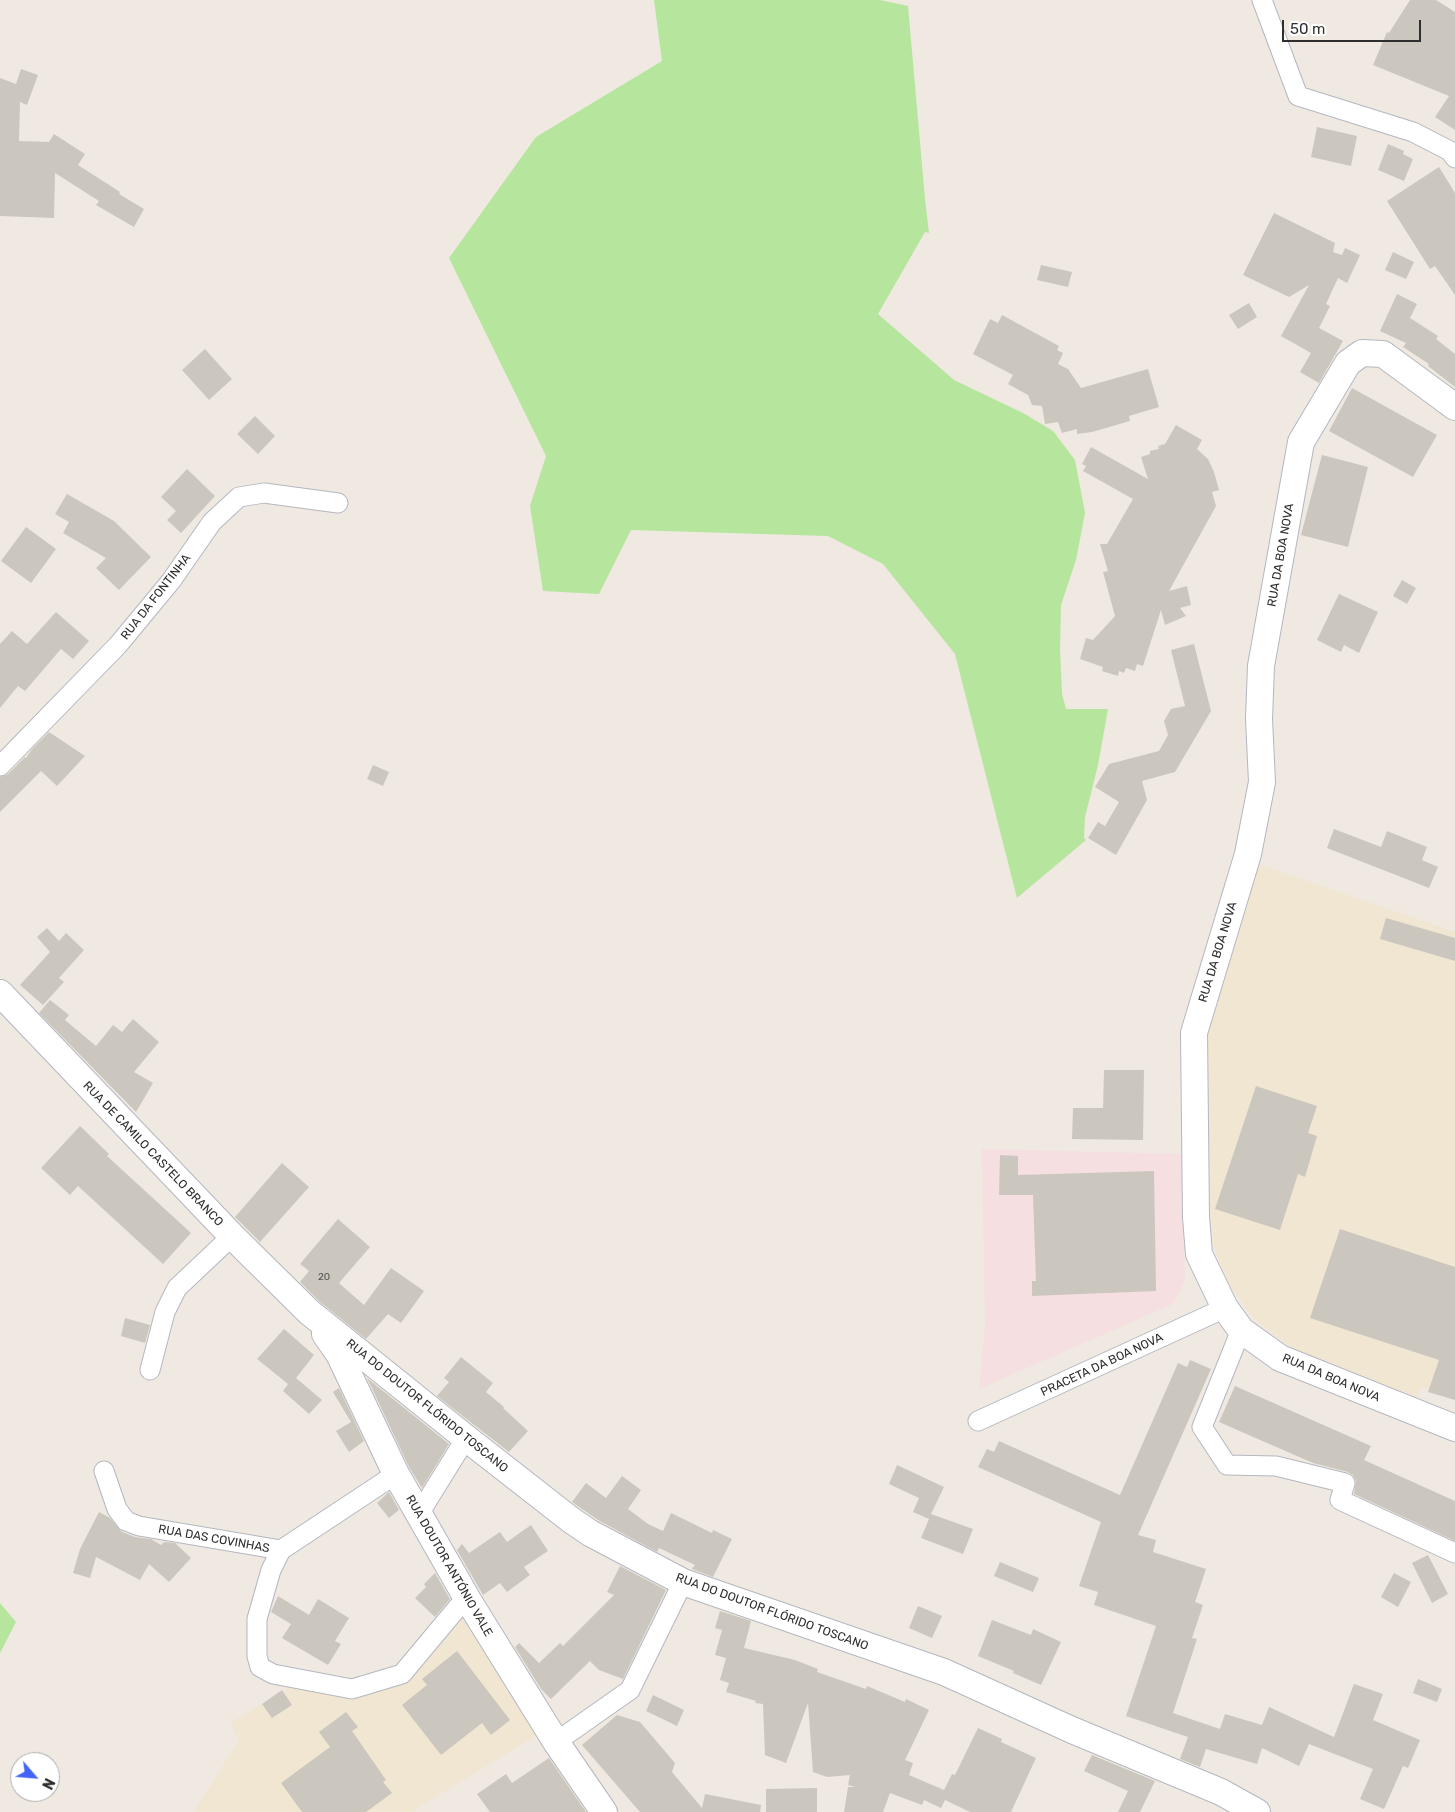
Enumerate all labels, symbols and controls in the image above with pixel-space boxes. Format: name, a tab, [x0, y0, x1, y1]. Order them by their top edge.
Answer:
scale bar	[1285, 10, 1424, 42]
text: 50 m	[1290, 20, 1325, 38]
street label: RUA DA BOA NOVA	[1265, 502, 1297, 608]
street label: RUA DA FONTINHA	[118, 551, 194, 643]
street label: RUA DA BOA NOVA	[1196, 900, 1240, 1004]
street label: RUA DE CAMILO CASTELO BRANCO	[80, 1079, 226, 1229]
house number: 20	[318, 1271, 330, 1283]
street label: PRACETA DA BOA NOVA	[1039, 1330, 1165, 1400]
street label: RUA DO DOUTOR FLÓRIDO TOSCANO	[343, 1336, 511, 1476]
street label: RUA DA BOA NOVA	[1280, 1351, 1382, 1405]
street label: RUA DOUTOR ANTÓNIO VALE	[403, 1493, 495, 1639]
street label: RUA DAS COVINHAS	[157, 1522, 271, 1556]
street label: RUA DO DOUTOR FLÓRIDO TOSCANO	[674, 1570, 870, 1654]
north arrow	[10, 1752, 60, 1802]
text: N	[38, 1775, 58, 1792]

